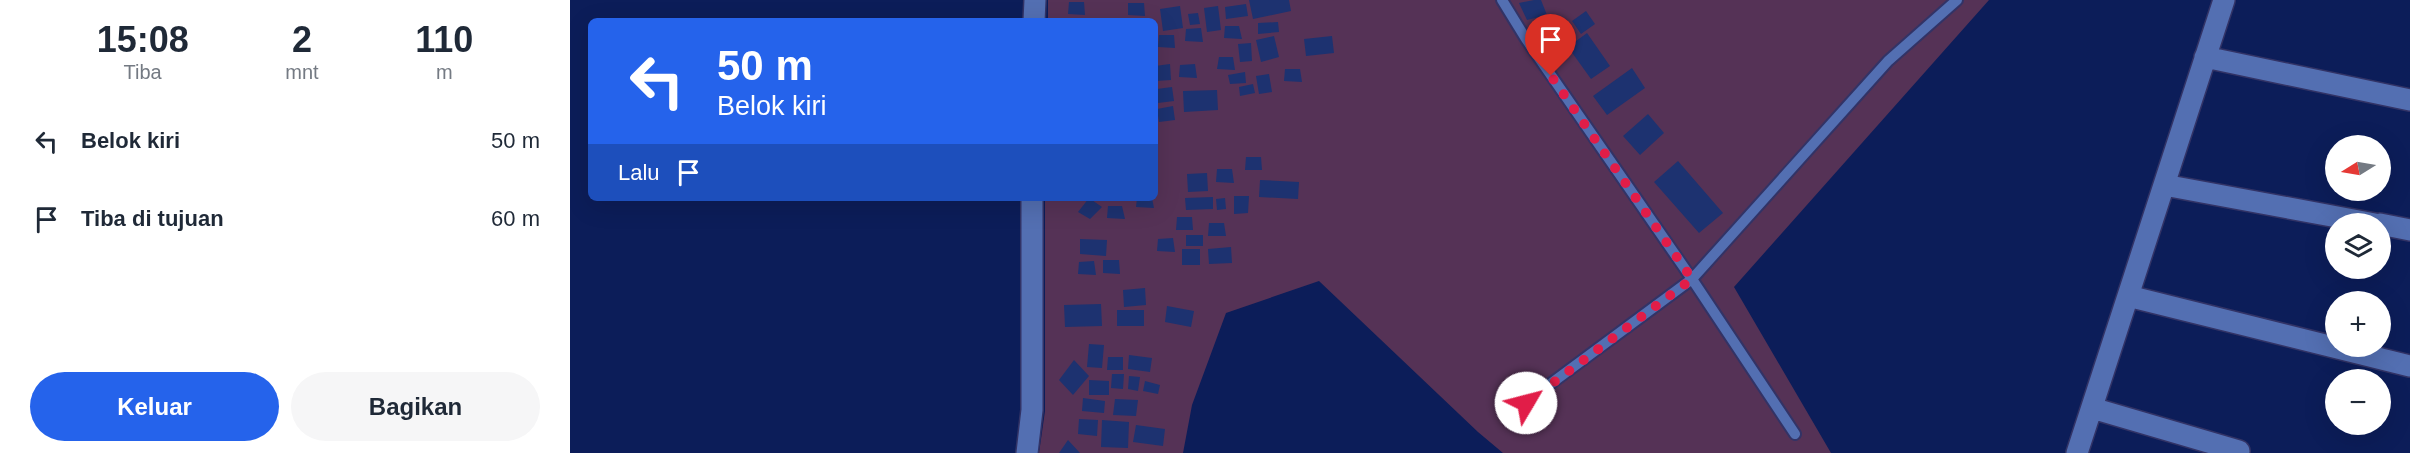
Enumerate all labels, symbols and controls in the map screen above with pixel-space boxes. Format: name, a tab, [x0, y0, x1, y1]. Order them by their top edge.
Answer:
pin	[1525, 14, 1576, 76]
text: 15:08	[97, 19, 189, 60]
text: 2	[292, 19, 312, 60]
text: 110	[415, 19, 473, 60]
icon: arrive	[1534, 23, 1567, 56]
icon: left	[618, 42, 696, 120]
text: 50 m	[717, 42, 813, 89]
text: Tiba	[124, 61, 162, 83]
text: mnt	[285, 61, 319, 83]
text: m	[436, 61, 453, 83]
text: Belok kiri	[717, 91, 827, 121]
icon: left	[30, 125, 63, 158]
text: Belok kiri	[81, 128, 180, 153]
text: 50 m	[491, 128, 540, 153]
north arrow	[2325, 135, 2391, 201]
map controls	[2325, 135, 2391, 435]
icon: arrive	[672, 156, 705, 189]
text: Lalu	[618, 160, 660, 185]
icon: arrive	[30, 203, 63, 236]
text: Tiba di tujuan	[81, 206, 224, 231]
text: 60 m	[491, 206, 540, 231]
button: layers	[2325, 213, 2391, 279]
button: +	[2325, 291, 2391, 357]
button: −	[2325, 369, 2391, 435]
position arrow	[1494, 371, 1558, 435]
button: Keluar	[30, 372, 279, 441]
button: Bagikan	[291, 372, 540, 441]

